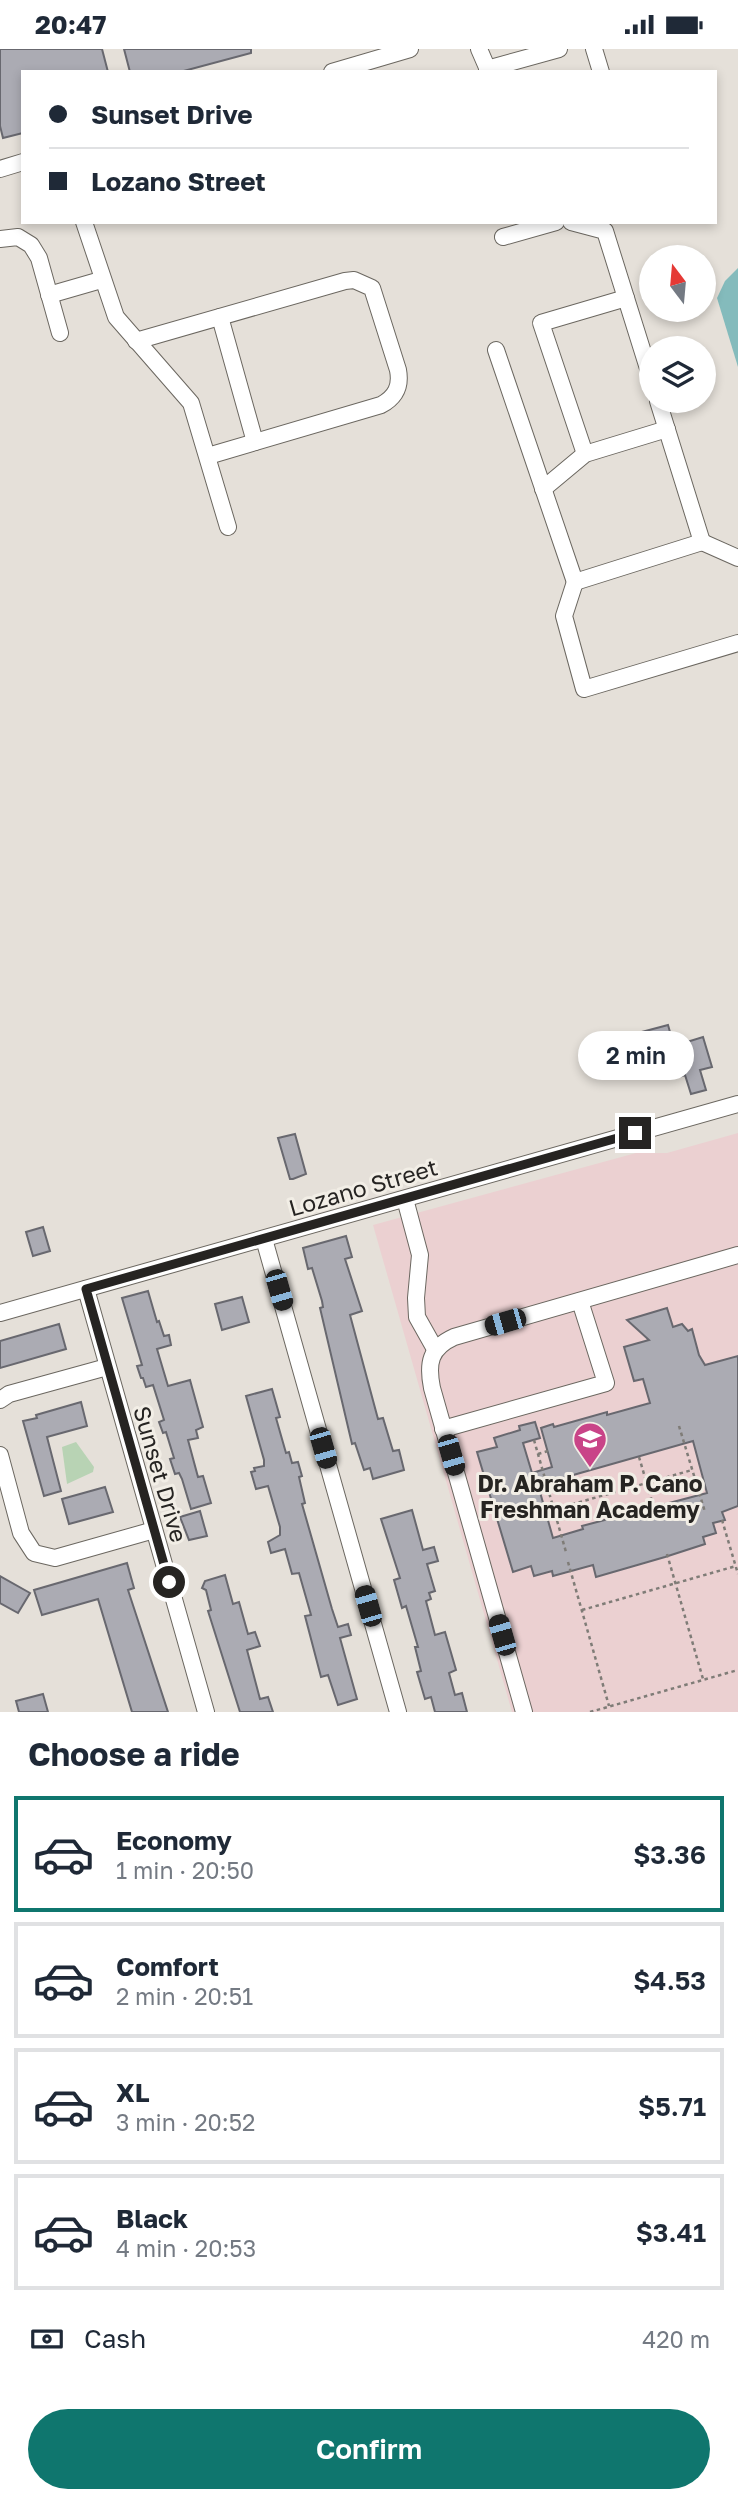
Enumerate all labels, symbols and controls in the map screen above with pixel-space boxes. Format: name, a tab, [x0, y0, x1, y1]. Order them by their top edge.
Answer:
text: 20:47	[35, 9, 107, 40]
text: Sunset Drive	[91, 99, 253, 130]
text: Lozano Street	[91, 166, 266, 197]
north arrow	[639, 245, 716, 322]
map controls	[639, 245, 716, 413]
button: layers	[639, 336, 716, 413]
callout: 2 min	[577, 1031, 693, 1081]
text: 2 min	[606, 1041, 666, 1069]
route end	[619, 1117, 651, 1149]
street label: Lozano Street	[286, 1152, 440, 1222]
car	[264, 1267, 295, 1313]
car	[482, 1306, 529, 1338]
street label: Sunset Drive	[128, 1403, 194, 1545]
school or university icon: Dr. Abraham P. Cano Freshman Academy	[571, 1420, 609, 1469]
car	[308, 1425, 339, 1471]
car	[436, 1432, 467, 1478]
place label: Dr. Abraham P. Cano Freshman Academy	[478, 1469, 703, 1523]
route start	[153, 1566, 185, 1598]
car	[353, 1583, 384, 1629]
car	[487, 1612, 518, 1658]
text: Choose a ride	[28, 1735, 240, 1773]
icon: car	[32, 1823, 95, 1886]
text: Economy	[116, 1825, 232, 1856]
text: $3.36	[633, 1839, 706, 1870]
text: 1 min · 20:50	[116, 1856, 254, 1884]
icon: car	[32, 1949, 95, 2012]
text: Comfort	[116, 1951, 219, 1982]
text: $4.53	[633, 1965, 706, 1996]
text: 2 min · 20:51	[116, 1982, 253, 2010]
icon: car	[32, 2075, 95, 2138]
text: XL	[116, 2077, 150, 2108]
text: $5.71	[638, 2091, 706, 2122]
text: 3 min · 20:52	[116, 2108, 255, 2136]
icon: car	[32, 2201, 95, 2264]
text: Black	[116, 2203, 188, 2234]
text: $3.41	[636, 2217, 706, 2248]
text: 4 min · 20:53	[116, 2234, 256, 2262]
icon: cash	[28, 2320, 66, 2358]
text: Cash	[84, 2323, 146, 2354]
text: 420 m	[642, 2325, 710, 2353]
button: Confirm	[28, 2409, 710, 2489]

